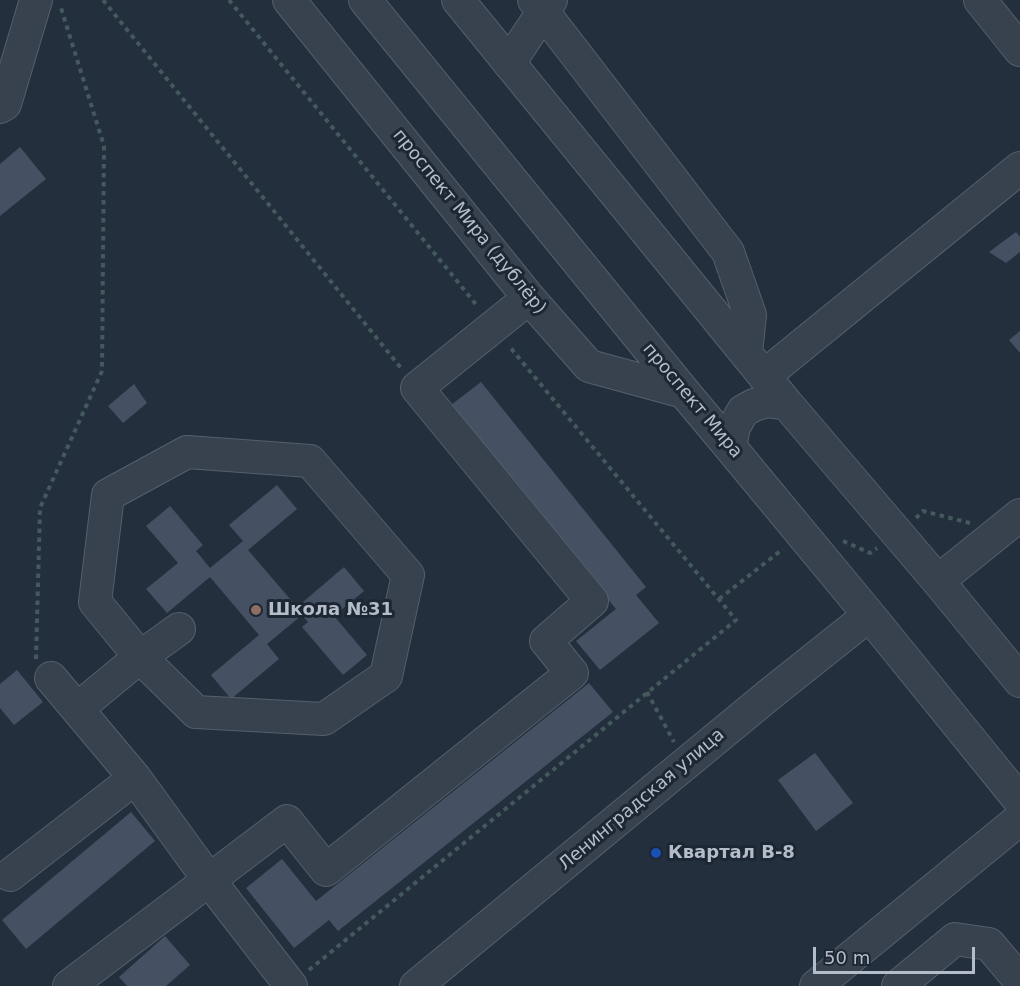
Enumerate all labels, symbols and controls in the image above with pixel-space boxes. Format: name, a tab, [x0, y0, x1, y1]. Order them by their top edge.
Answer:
street label: проспект Мира (дублёр)	[388, 125, 550, 319]
street label: проспект Мира	[638, 339, 746, 463]
place label: Школа №31	[268, 599, 393, 621]
marker: Школа №31	[249, 603, 263, 617]
street label: Ленинградская улица	[555, 724, 729, 876]
place label: Квартал В-8	[668, 842, 795, 864]
marker: Квартал В-8	[649, 846, 663, 860]
scale bar	[816, 935, 978, 973]
text: 50 m	[824, 947, 870, 968]

